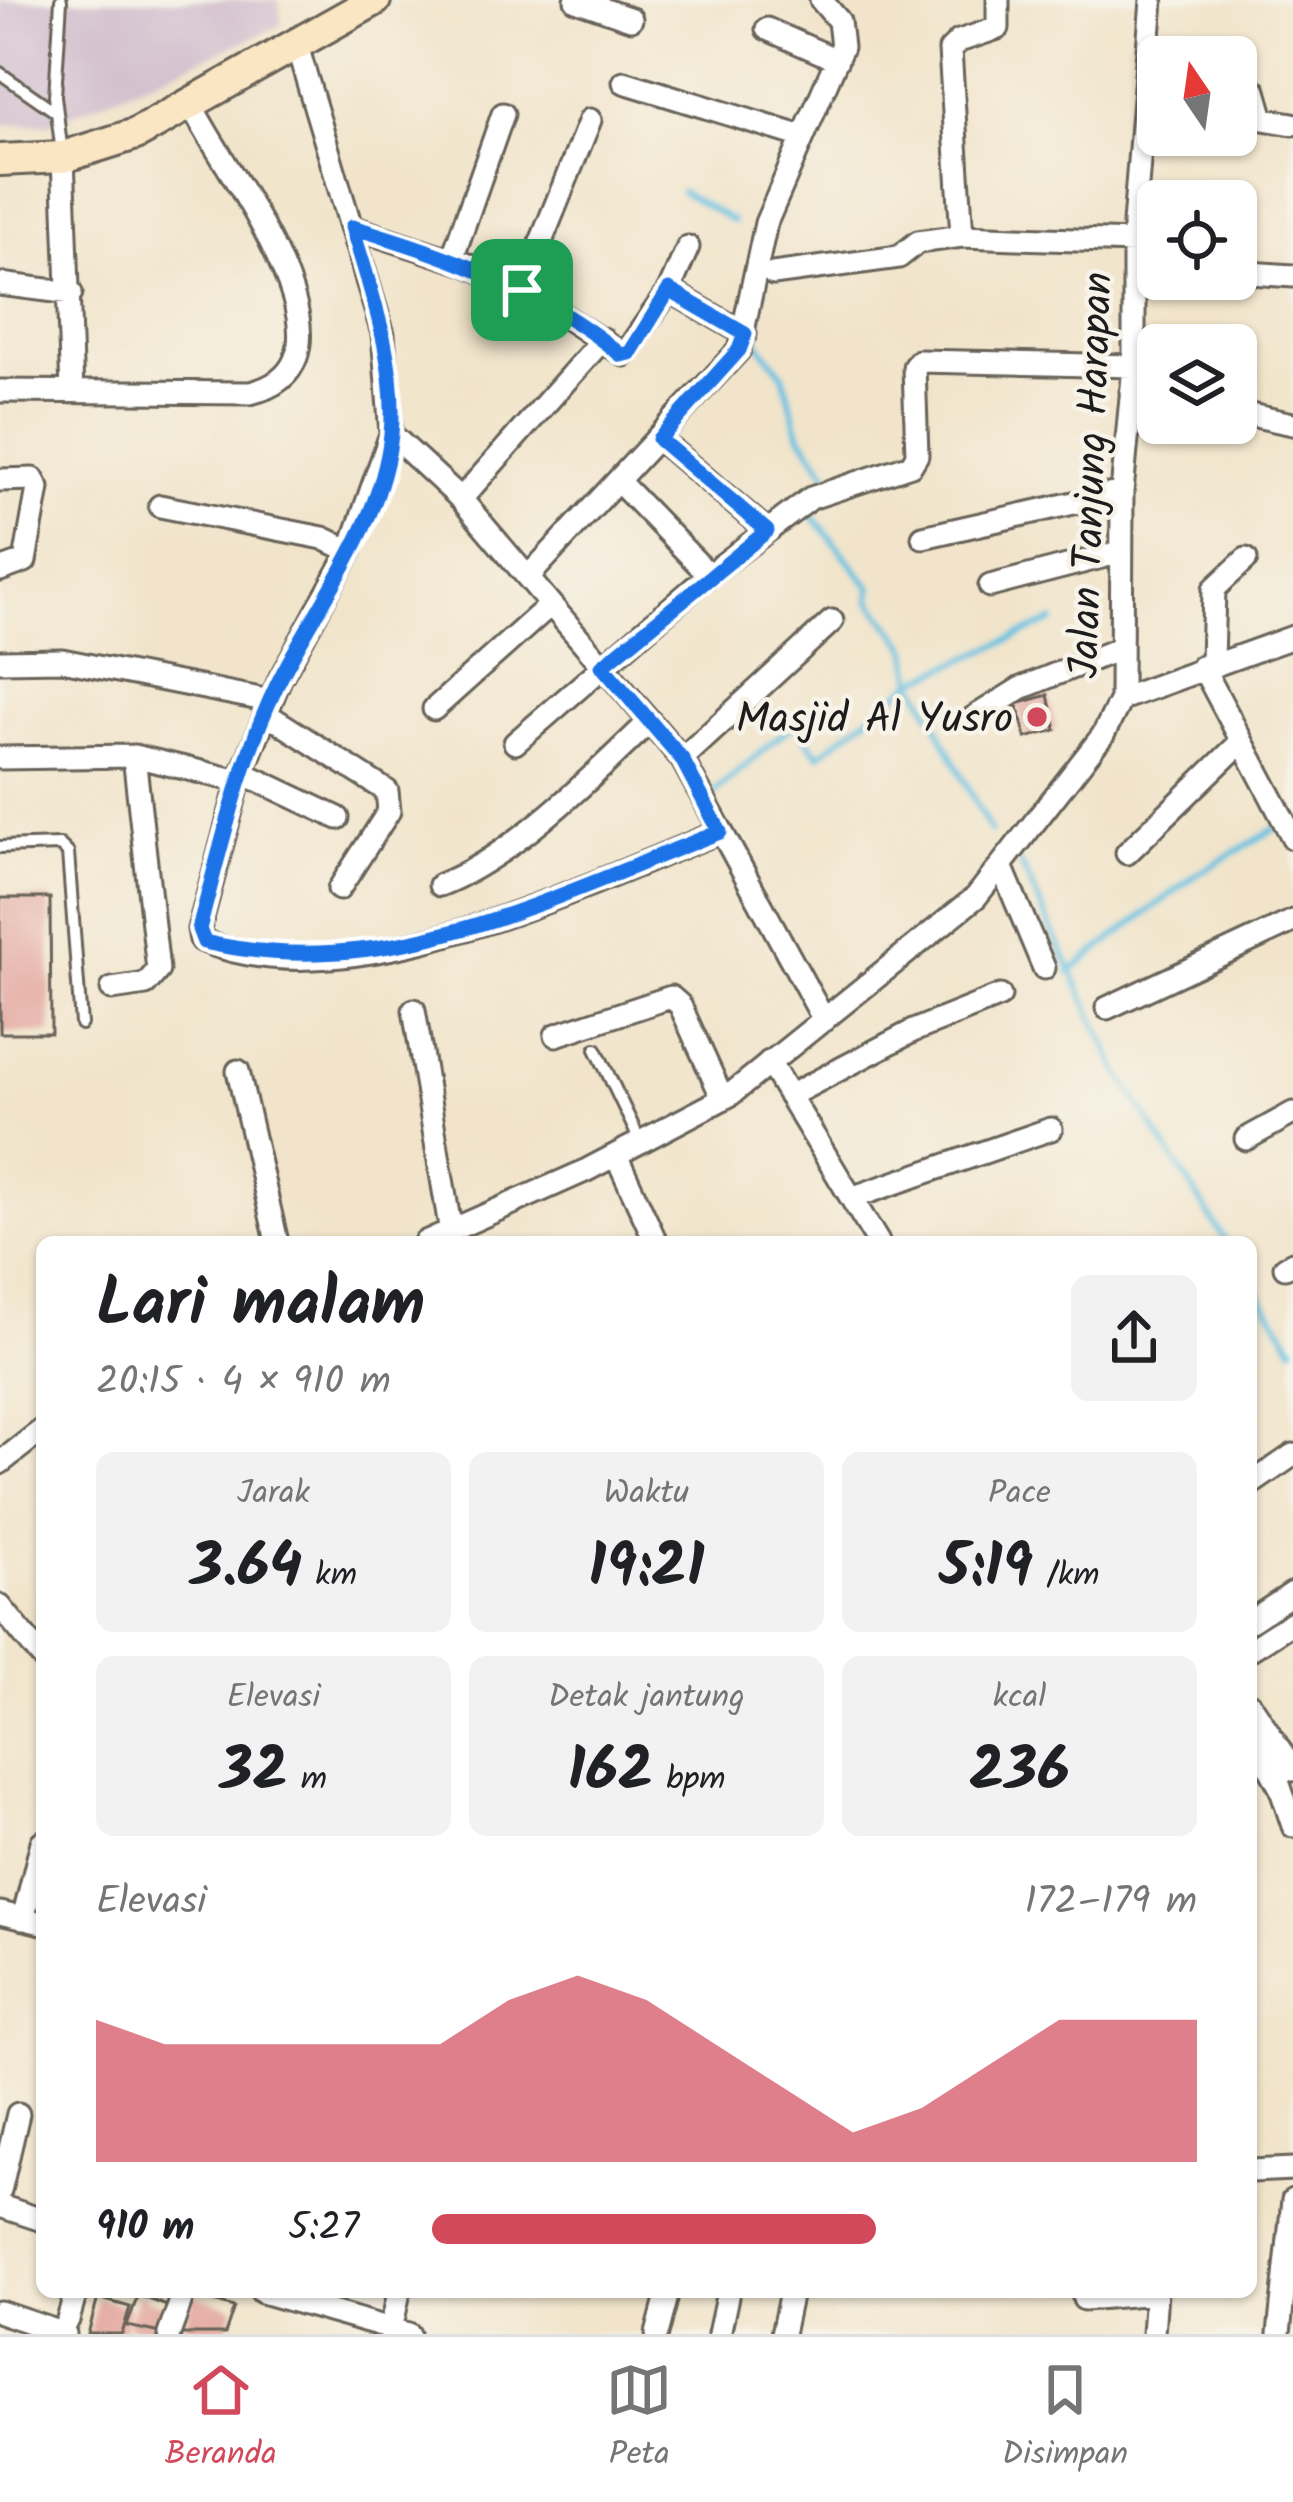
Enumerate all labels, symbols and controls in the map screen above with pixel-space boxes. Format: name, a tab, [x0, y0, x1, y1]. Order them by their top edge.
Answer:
north arrow	[1137, 36, 1257, 156]
map controls	[1137, 36, 1257, 444]
button: locate	[1137, 180, 1257, 300]
pin	[471, 239, 573, 341]
icon: arrive	[489, 257, 555, 323]
street label: Jalan Tanjung Harapan	[1052, 271, 1133, 680]
button: layers	[1137, 324, 1257, 444]
place label: Masjid Al Yusro	[736, 687, 1013, 754]
marker: Masjid Al Yusro	[1024, 704, 1050, 730]
text: Lari malam	[96, 1254, 425, 1359]
button: share	[1071, 1275, 1197, 1401]
text: 20:15 · 4 × 910 m	[96, 1352, 391, 1414]
text: Jarak	[237, 1468, 310, 1521]
text: Waktu	[604, 1468, 689, 1521]
text: Pace	[988, 1468, 1051, 1521]
text: 3.64	[190, 1521, 302, 1617]
text: 19:21	[588, 1521, 705, 1617]
text: 5:19	[939, 1521, 1033, 1617]
text: km	[302, 1550, 357, 1603]
text: /km	[1033, 1550, 1100, 1603]
text: Elevasi	[227, 1672, 320, 1725]
text: Detak jantung	[548, 1672, 745, 1725]
text: kcal	[993, 1672, 1046, 1725]
text: 32	[220, 1725, 288, 1821]
text: 162	[567, 1725, 653, 1821]
text: 236	[969, 1725, 1070, 1821]
text: m	[288, 1754, 327, 1807]
text: bpm	[653, 1754, 726, 1807]
text: Elevasi	[96, 1872, 207, 1934]
text: 172–179 m	[1024, 1872, 1197, 1934]
text: 910 m	[96, 2198, 194, 2260]
text: 5:27	[288, 2198, 359, 2260]
tab: Beranda	[165, 2357, 277, 2482]
tab: Peta	[606, 2357, 672, 2482]
tab: Disimpan	[1002, 2357, 1128, 2482]

